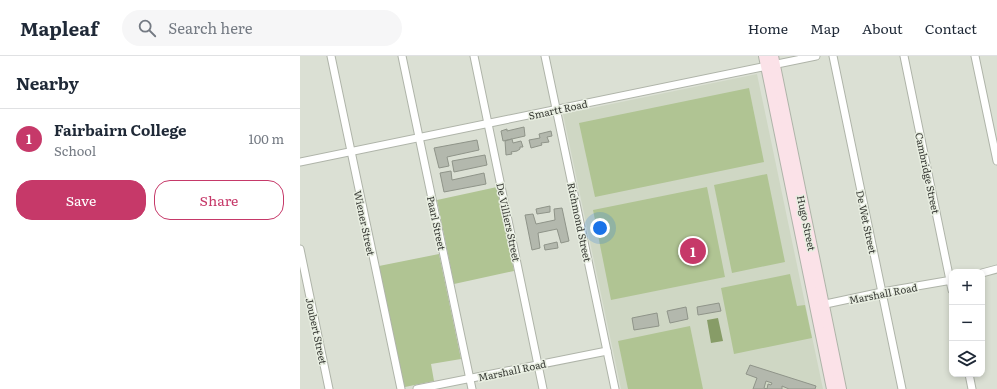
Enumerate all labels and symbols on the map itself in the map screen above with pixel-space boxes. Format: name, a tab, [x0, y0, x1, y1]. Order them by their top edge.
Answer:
street label: Smartt Road	[527, 95, 589, 123]
street label: Cambridge Street	[912, 131, 944, 215]
street label: De Villiers Street	[493, 181, 525, 263]
street label: Richmond Street	[564, 181, 596, 263]
street label: Wiener Street	[351, 189, 379, 257]
street label: De Wet Street	[853, 189, 881, 255]
street label: Paarl Street	[424, 194, 450, 252]
street label: Hugo Street	[794, 194, 820, 252]
your location	[590, 218, 610, 238]
pin: 1	[680, 236, 706, 266]
street label: Marshall Road	[848, 279, 918, 307]
street label: Joubert Street	[303, 296, 331, 366]
street label: Marshall Road	[477, 355, 547, 385]

